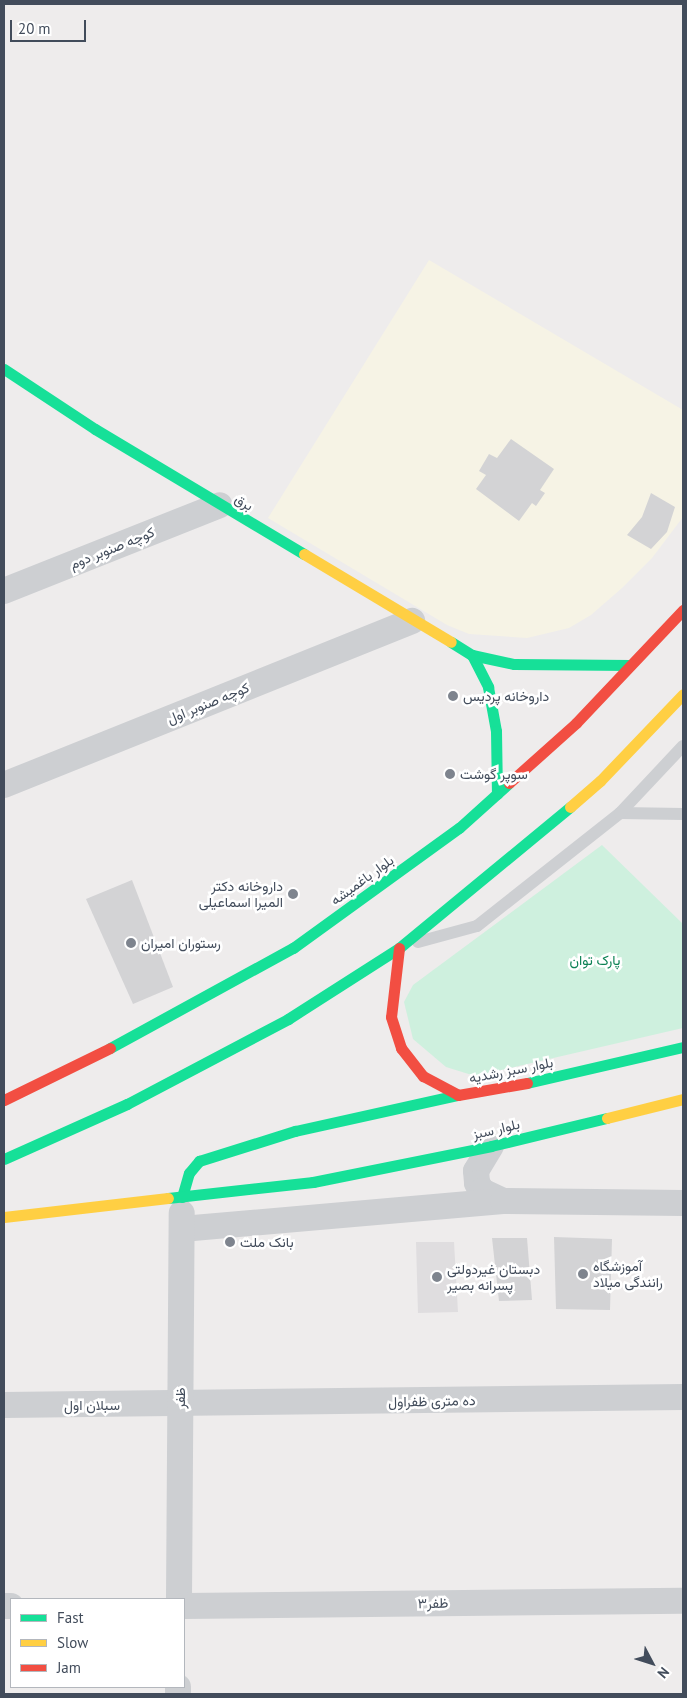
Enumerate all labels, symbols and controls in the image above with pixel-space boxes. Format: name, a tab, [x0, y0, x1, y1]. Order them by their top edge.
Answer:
scale bar	[12, 10, 89, 42]
text: 20 m	[18, 19, 51, 38]
street label: برق	[232, 490, 256, 514]
street label: کوچه صنوبر دوم	[67, 523, 157, 573]
street label: کوچه صنوبر اول	[164, 679, 252, 727]
place label: داروخانه پردیس	[463, 688, 549, 704]
marker: داروخانه پردیس	[447, 690, 459, 702]
place label: سوپر گوشت	[460, 766, 528, 782]
marker: سوپر گوشت	[444, 768, 456, 780]
street label: بلوار باغمیشه	[327, 851, 397, 909]
place label: داروخانه دکتر المیرا اسماعیلی	[199, 878, 283, 910]
marker: داروخانه دکتر المیرا اسماعیلی	[287, 888, 299, 900]
place label: رستوران امیران	[141, 935, 221, 951]
marker: رستوران امیران	[125, 937, 137, 949]
park label: پارک توان	[570, 952, 620, 968]
street label: بلوار سبز رشدیه	[467, 1054, 555, 1086]
street label: بلوار سبز	[471, 1115, 521, 1143]
place label: بانک ملت	[240, 1234, 294, 1250]
marker: بانک ملت	[224, 1236, 236, 1248]
place label: آموزشگاه رانندگی میلاد	[593, 1258, 663, 1290]
place label: دبستان غیردولتی پسرانه بصیر	[447, 1261, 540, 1294]
marker: آموزشگاه رانندگی میلاد	[577, 1268, 589, 1280]
marker: دبستان غیردولتی پسرانه بصیر	[431, 1271, 443, 1283]
street label: ظفر	[172, 1387, 188, 1409]
street label: ده متری ظفراول	[388, 1392, 476, 1410]
street label: سبلان اول	[64, 1397, 120, 1413]
street label: ظفر۳	[417, 1594, 449, 1612]
legend	[10, 1598, 185, 1688]
text: Fast	[57, 1608, 84, 1627]
text: Slow	[57, 1633, 88, 1652]
north arrow	[627, 1638, 677, 1688]
text: Jam	[57, 1658, 81, 1677]
text: N	[654, 1663, 673, 1682]

